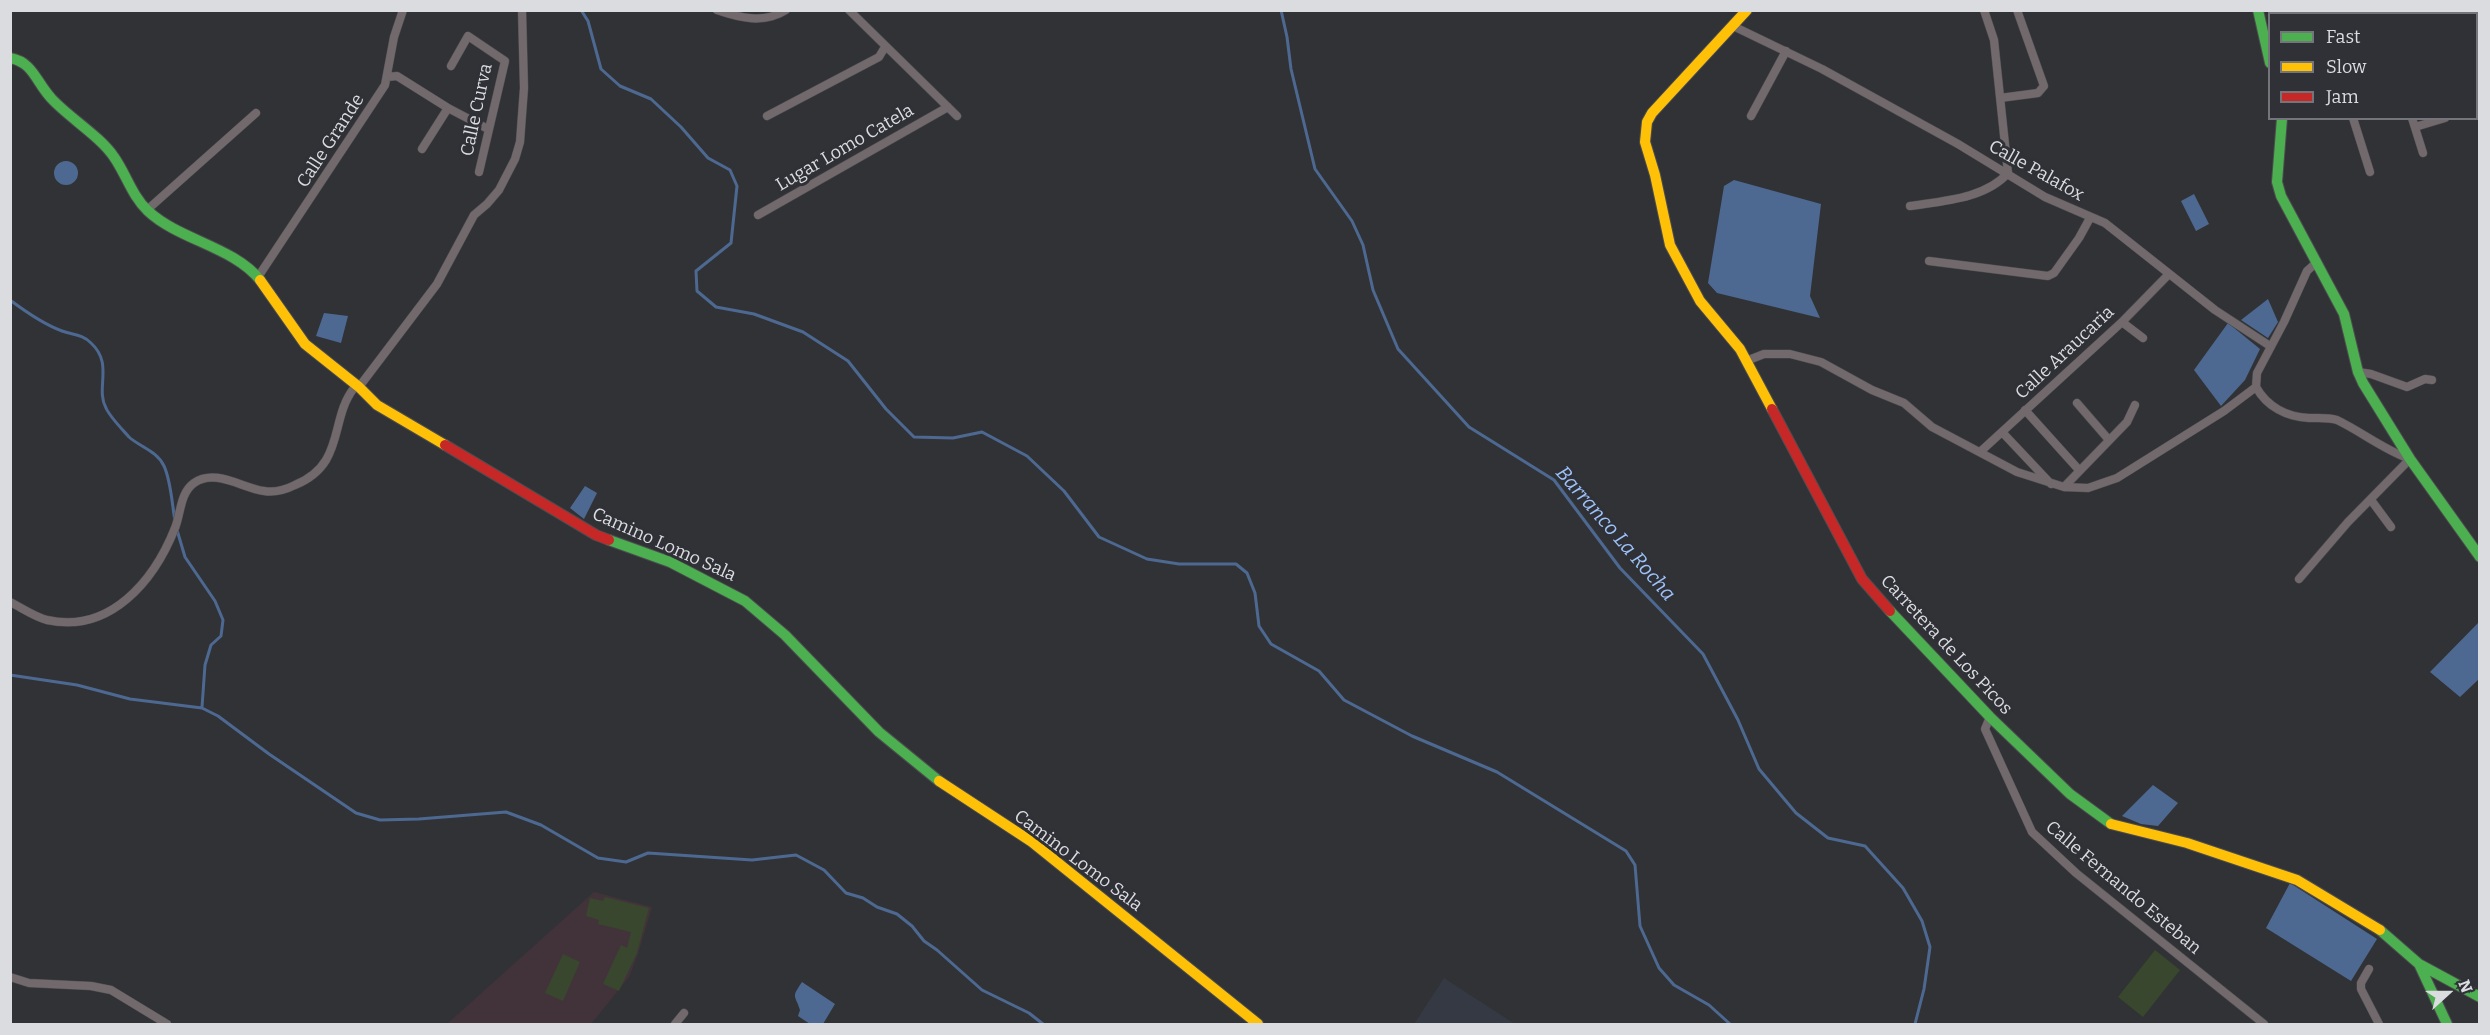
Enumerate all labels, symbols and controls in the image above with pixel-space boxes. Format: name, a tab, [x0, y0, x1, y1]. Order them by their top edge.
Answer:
legend	[2268, 12, 2478, 120]
text: Fast	[2326, 26, 2361, 48]
text: Slow	[2326, 56, 2366, 78]
street label: Calle Curva	[457, 62, 497, 158]
text: Jam	[2326, 86, 2359, 108]
street label: Calle Grande	[293, 90, 369, 192]
street label: Lugar Lomo Catela	[772, 100, 918, 196]
street label: Calle Palafox	[1985, 136, 2087, 206]
street label: Calle Araucaria	[2011, 302, 2119, 404]
water label: Barranco La Rocha	[1550, 462, 1680, 606]
street label: Camino Lomo Sala	[589, 504, 739, 586]
street label: Carretera de Los Picos	[1876, 571, 2016, 719]
street label: Camino Lomo Sala	[1010, 806, 1146, 916]
street label: Calle Fernando Esteban	[2041, 817, 2205, 959]
north arrow	[2418, 963, 2478, 1023]
text: N	[2454, 977, 2476, 996]

